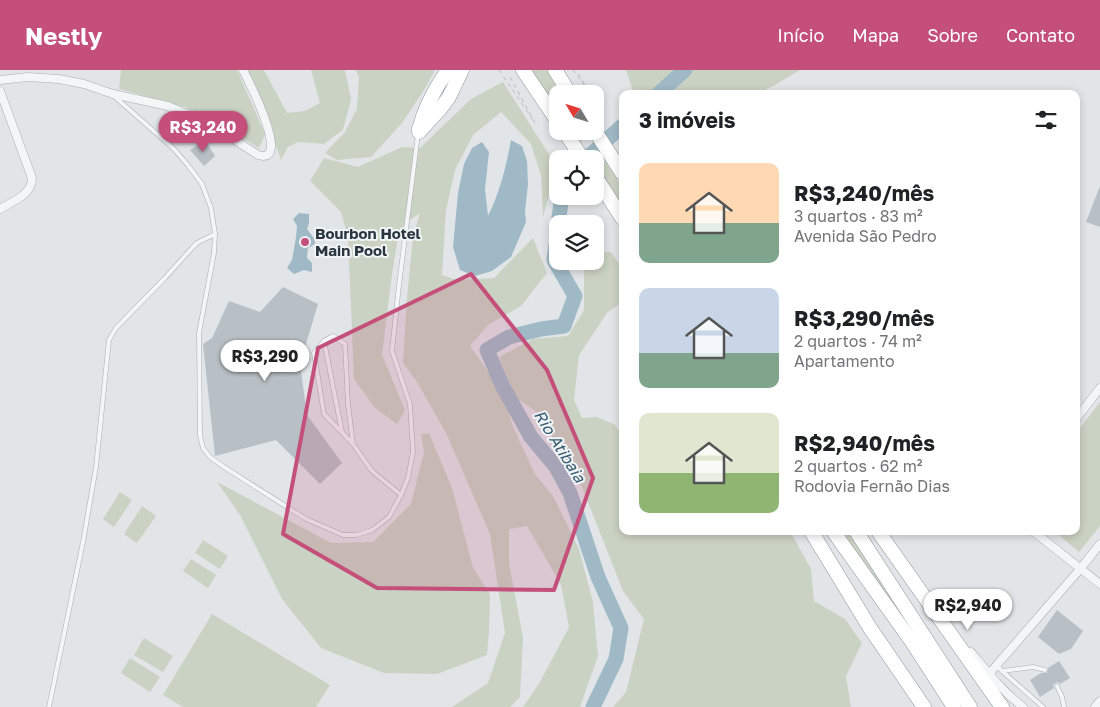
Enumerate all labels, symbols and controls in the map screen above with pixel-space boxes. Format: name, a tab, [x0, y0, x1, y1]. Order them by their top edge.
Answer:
text: Nestly	[25, 21, 102, 50]
text: Início	[777, 24, 824, 46]
text: Mapa	[852, 24, 899, 46]
text: Sobre	[927, 24, 978, 46]
text: Contato	[1006, 24, 1075, 46]
north arrow	[549, 85, 604, 140]
map controls	[549, 85, 604, 270]
icon: filters	[1032, 106, 1060, 134]
text: 3 imóveis	[639, 107, 735, 133]
pin: R$3,240	[157, 111, 249, 153]
text: R$3,240	[170, 117, 236, 137]
button: locate	[549, 150, 604, 205]
text: R$3,240/mês	[794, 180, 934, 206]
icon: home	[679, 183, 739, 243]
text: 3 quartos · 83 m²	[794, 206, 923, 226]
button: layers	[549, 215, 604, 270]
place label: Bourbon Hotel Main Pool	[315, 224, 421, 259]
text: Avenida São Pedro	[794, 226, 937, 246]
marker: Bourbon Hotel Main Pool	[299, 236, 311, 248]
text: R$3,290/mês	[794, 305, 935, 331]
icon: home	[679, 308, 739, 368]
text: 2 quartos · 74 m²	[794, 331, 922, 351]
pin: R$3,290	[219, 340, 311, 382]
text: R$3,290	[231, 346, 299, 366]
text: Apartamento	[794, 351, 895, 371]
water label: Rio Atibaia	[530, 406, 591, 487]
text: R$2,940/mês	[794, 430, 935, 456]
icon: home	[679, 433, 739, 493]
text: 2 quartos · 62 m²	[794, 456, 923, 476]
text: Rodovia Fernão Dias	[794, 476, 950, 496]
pin: R$2,940	[922, 588, 1014, 631]
text: R$2,940	[934, 595, 1002, 615]

